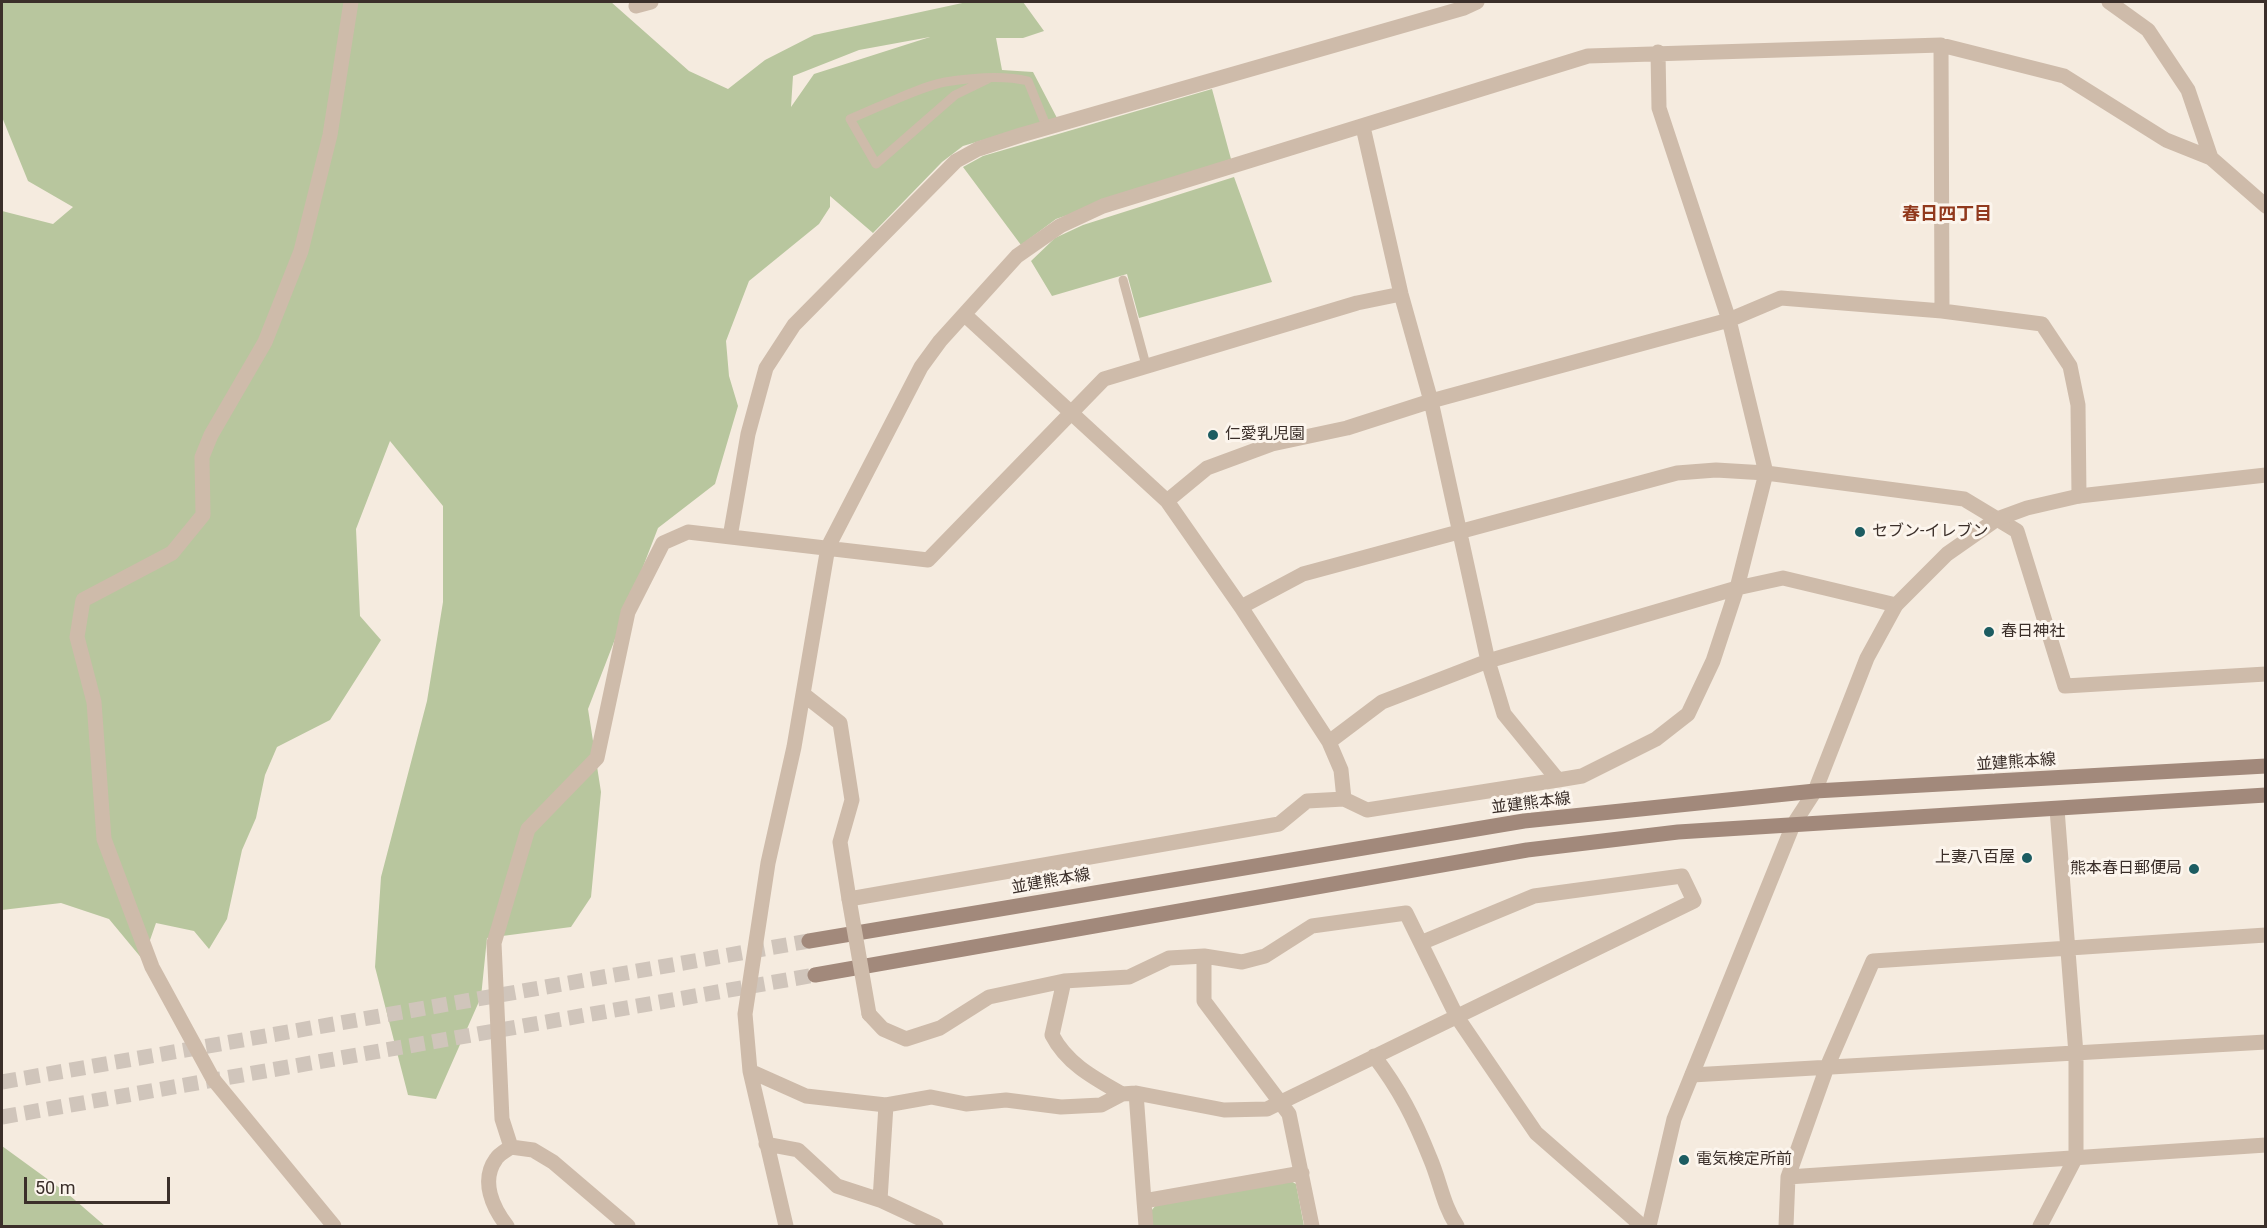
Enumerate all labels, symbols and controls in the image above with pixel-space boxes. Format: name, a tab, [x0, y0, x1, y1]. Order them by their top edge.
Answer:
district label: 春日四丁目	[1902, 204, 1992, 226]
place label: 仁愛乳児園	[1225, 425, 1305, 445]
marker: 仁愛乳児園	[1206, 428, 1220, 442]
place label: セブン-イレブン	[1872, 522, 1988, 542]
marker: セブン-イレブン	[1853, 525, 1867, 539]
place label: 春日神社	[2001, 622, 2065, 642]
marker: 春日神社	[1982, 625, 1996, 639]
street label: 並建熊本線	[1975, 751, 2057, 775]
street label: 並建熊本線	[1490, 790, 1572, 818]
place label: 上妻八百屋	[1935, 848, 2015, 868]
marker: 上妻八百屋	[2020, 851, 2034, 865]
place label: 熊本春日郵便局	[2070, 859, 2182, 879]
marker: 熊本春日郵便局	[2187, 862, 2201, 876]
street label: 並建熊本線	[1010, 866, 1092, 898]
place label: 電気検定所前	[1696, 1150, 1792, 1170]
marker: 電気検定所前	[1677, 1153, 1691, 1167]
scale bar	[27, 1165, 172, 1203]
text: 50 m	[35, 1177, 75, 1198]

